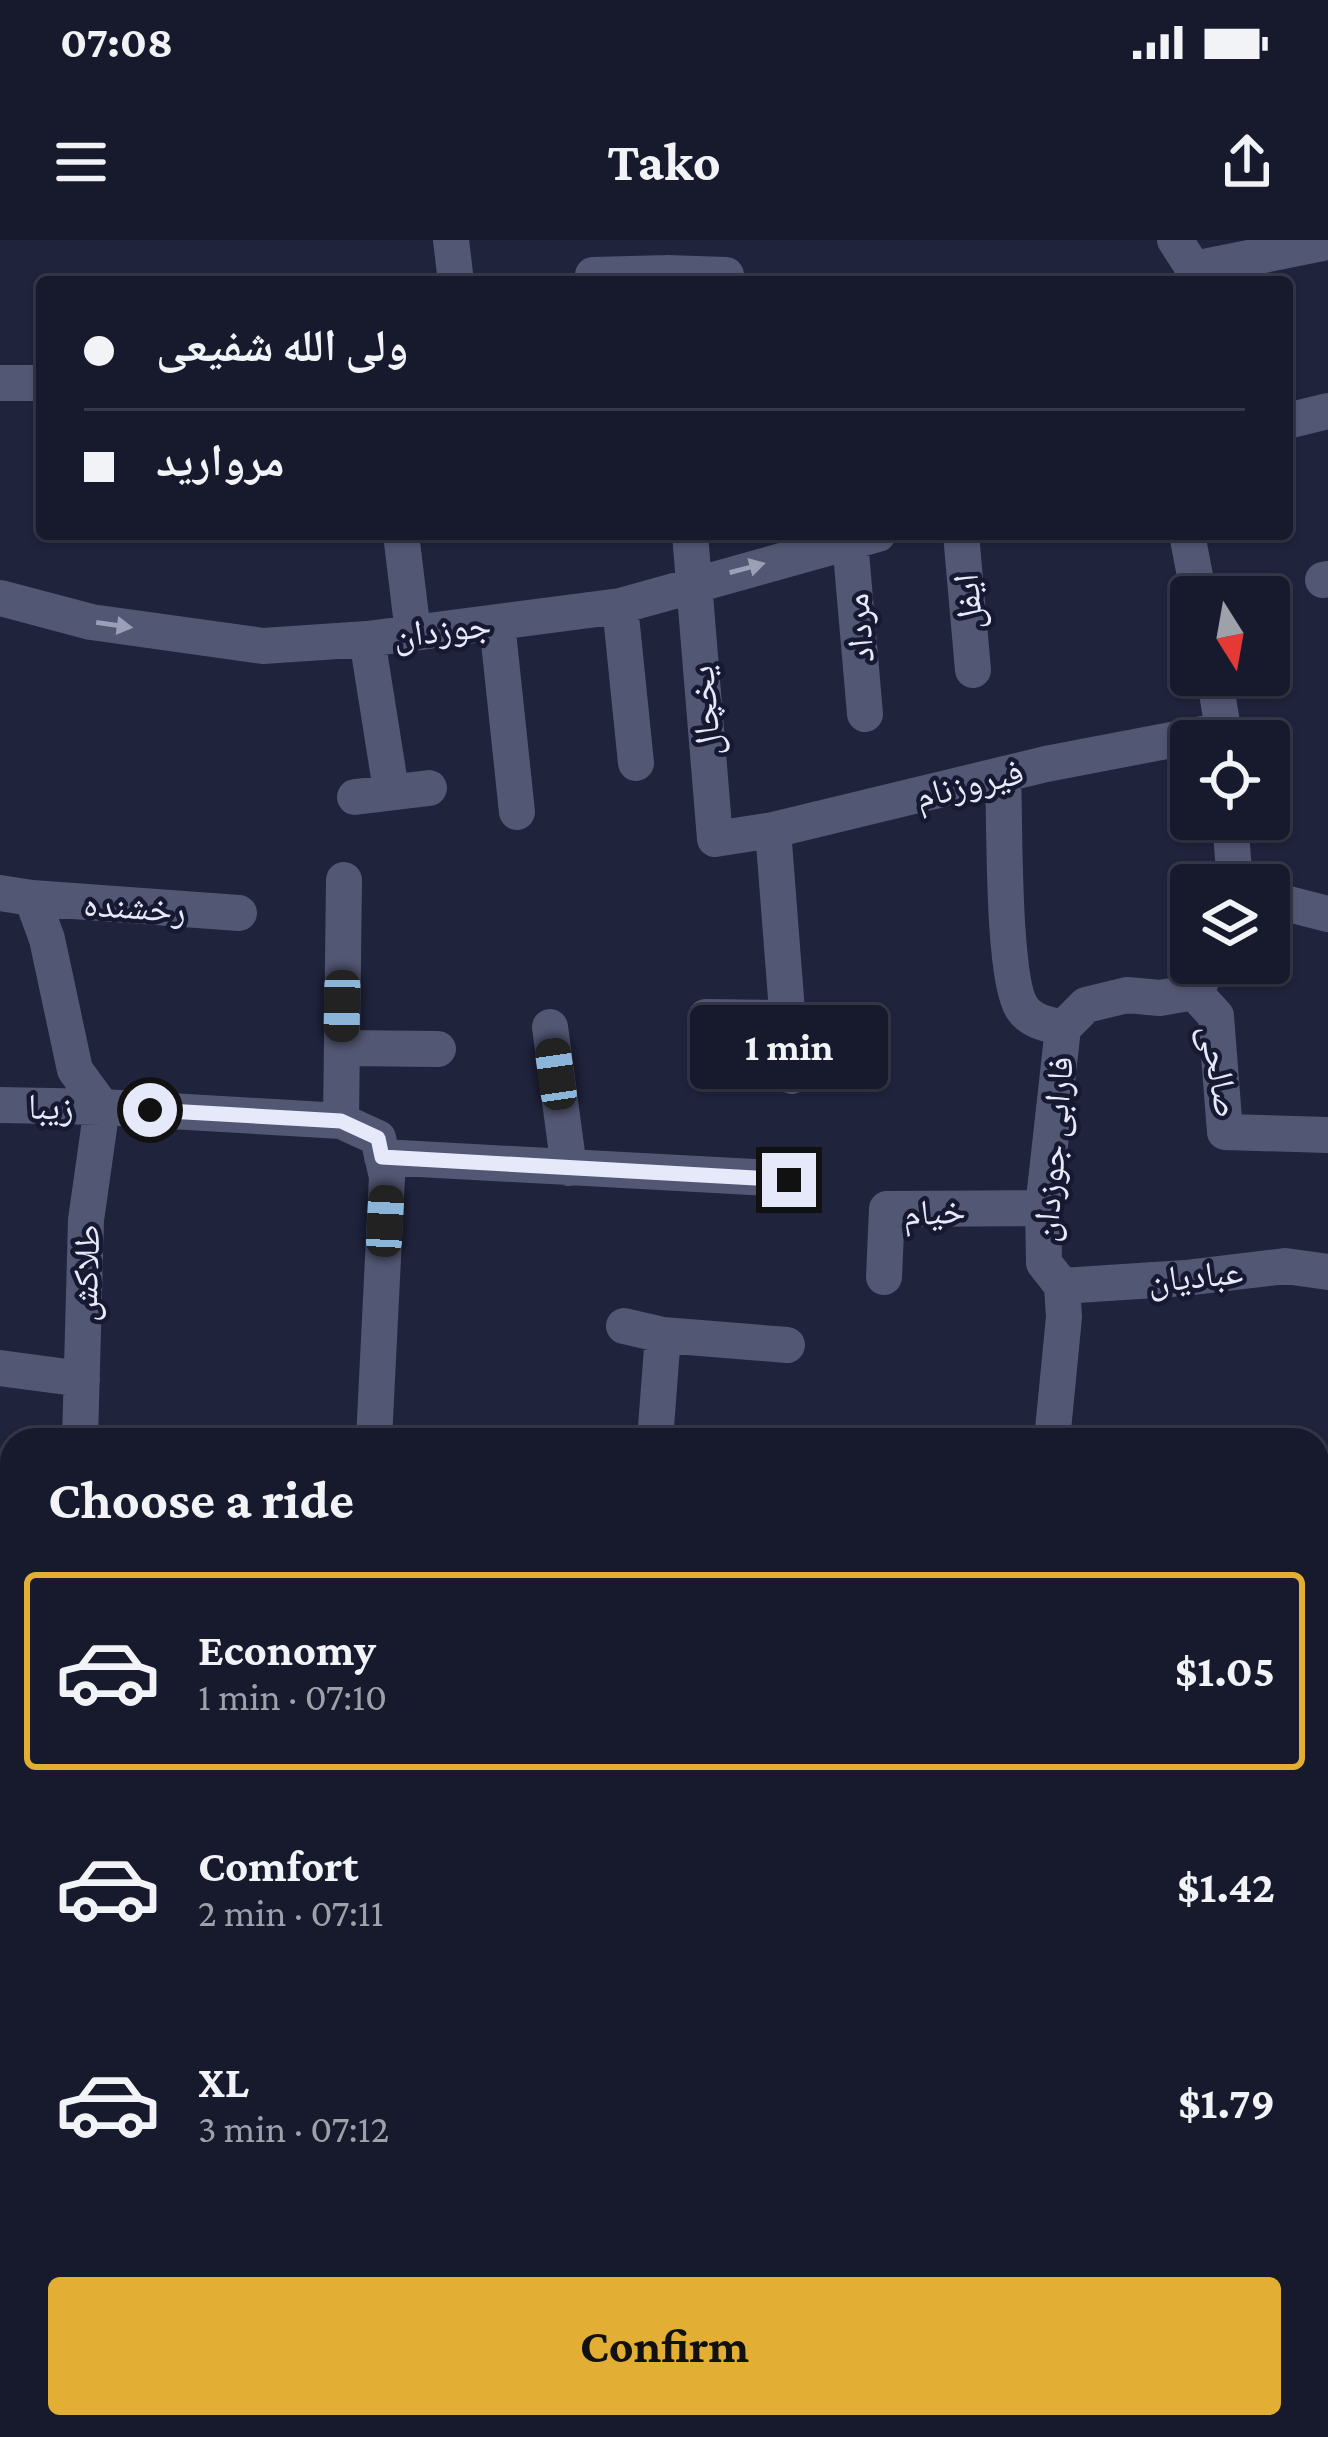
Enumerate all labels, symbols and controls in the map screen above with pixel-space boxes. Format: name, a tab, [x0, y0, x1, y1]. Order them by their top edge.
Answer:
text: 07:08	[60, 17, 173, 67]
icon: menu	[48, 129, 114, 195]
icon: share	[1214, 129, 1280, 195]
text: Tako	[607, 132, 721, 192]
text: ولی الله شفیعی	[156, 321, 409, 371]
text: مروارید	[156, 436, 284, 486]
one-way arrow	[728, 558, 765, 577]
street label: ایفل	[946, 572, 991, 632]
north arrow	[1170, 576, 1290, 696]
map controls	[1170, 576, 1290, 984]
street label: مرداد	[836, 592, 882, 664]
street label: جوزدان	[391, 604, 493, 657]
one-way arrow	[96, 616, 133, 635]
street label: یخچال	[681, 664, 730, 758]
button: locate	[1170, 720, 1290, 840]
street label: فیروزنام	[911, 751, 1028, 820]
button: layers	[1170, 864, 1290, 984]
street label: رخشنده	[82, 883, 188, 931]
car	[323, 970, 361, 1042]
callout: 1 min	[690, 1006, 888, 1090]
street label: صالحی	[1191, 1022, 1248, 1121]
text: 1 min	[745, 1025, 833, 1068]
car	[533, 1036, 579, 1112]
street label: فارابی جوزدان	[1025, 1055, 1082, 1244]
route start	[123, 1083, 177, 1137]
street label: زیبا	[28, 1087, 74, 1128]
route end	[762, 1153, 816, 1207]
car	[365, 1184, 405, 1258]
street label: خیام	[901, 1190, 967, 1237]
street label: طلاکش	[64, 1224, 109, 1322]
street label: عبادیان	[1146, 1251, 1245, 1302]
text: Choose a ride	[48, 1470, 354, 1530]
icon: car	[54, 1617, 162, 1725]
text: Economy	[198, 1625, 376, 1675]
text: $1.05	[1175, 1646, 1275, 1696]
text: 1 min · 07:10	[198, 1675, 387, 1718]
icon: car	[54, 1833, 162, 1941]
text: Comfort	[198, 1841, 359, 1891]
text: $1.42	[1177, 1862, 1275, 1912]
text: 2 min · 07:11	[198, 1891, 384, 1934]
icon: car	[54, 2049, 162, 2157]
text: XL	[198, 2057, 249, 2107]
text: $1.79	[1178, 2078, 1275, 2128]
text: 3 min · 07:12	[198, 2107, 389, 2150]
button: Confirm	[48, 2277, 1281, 2415]

